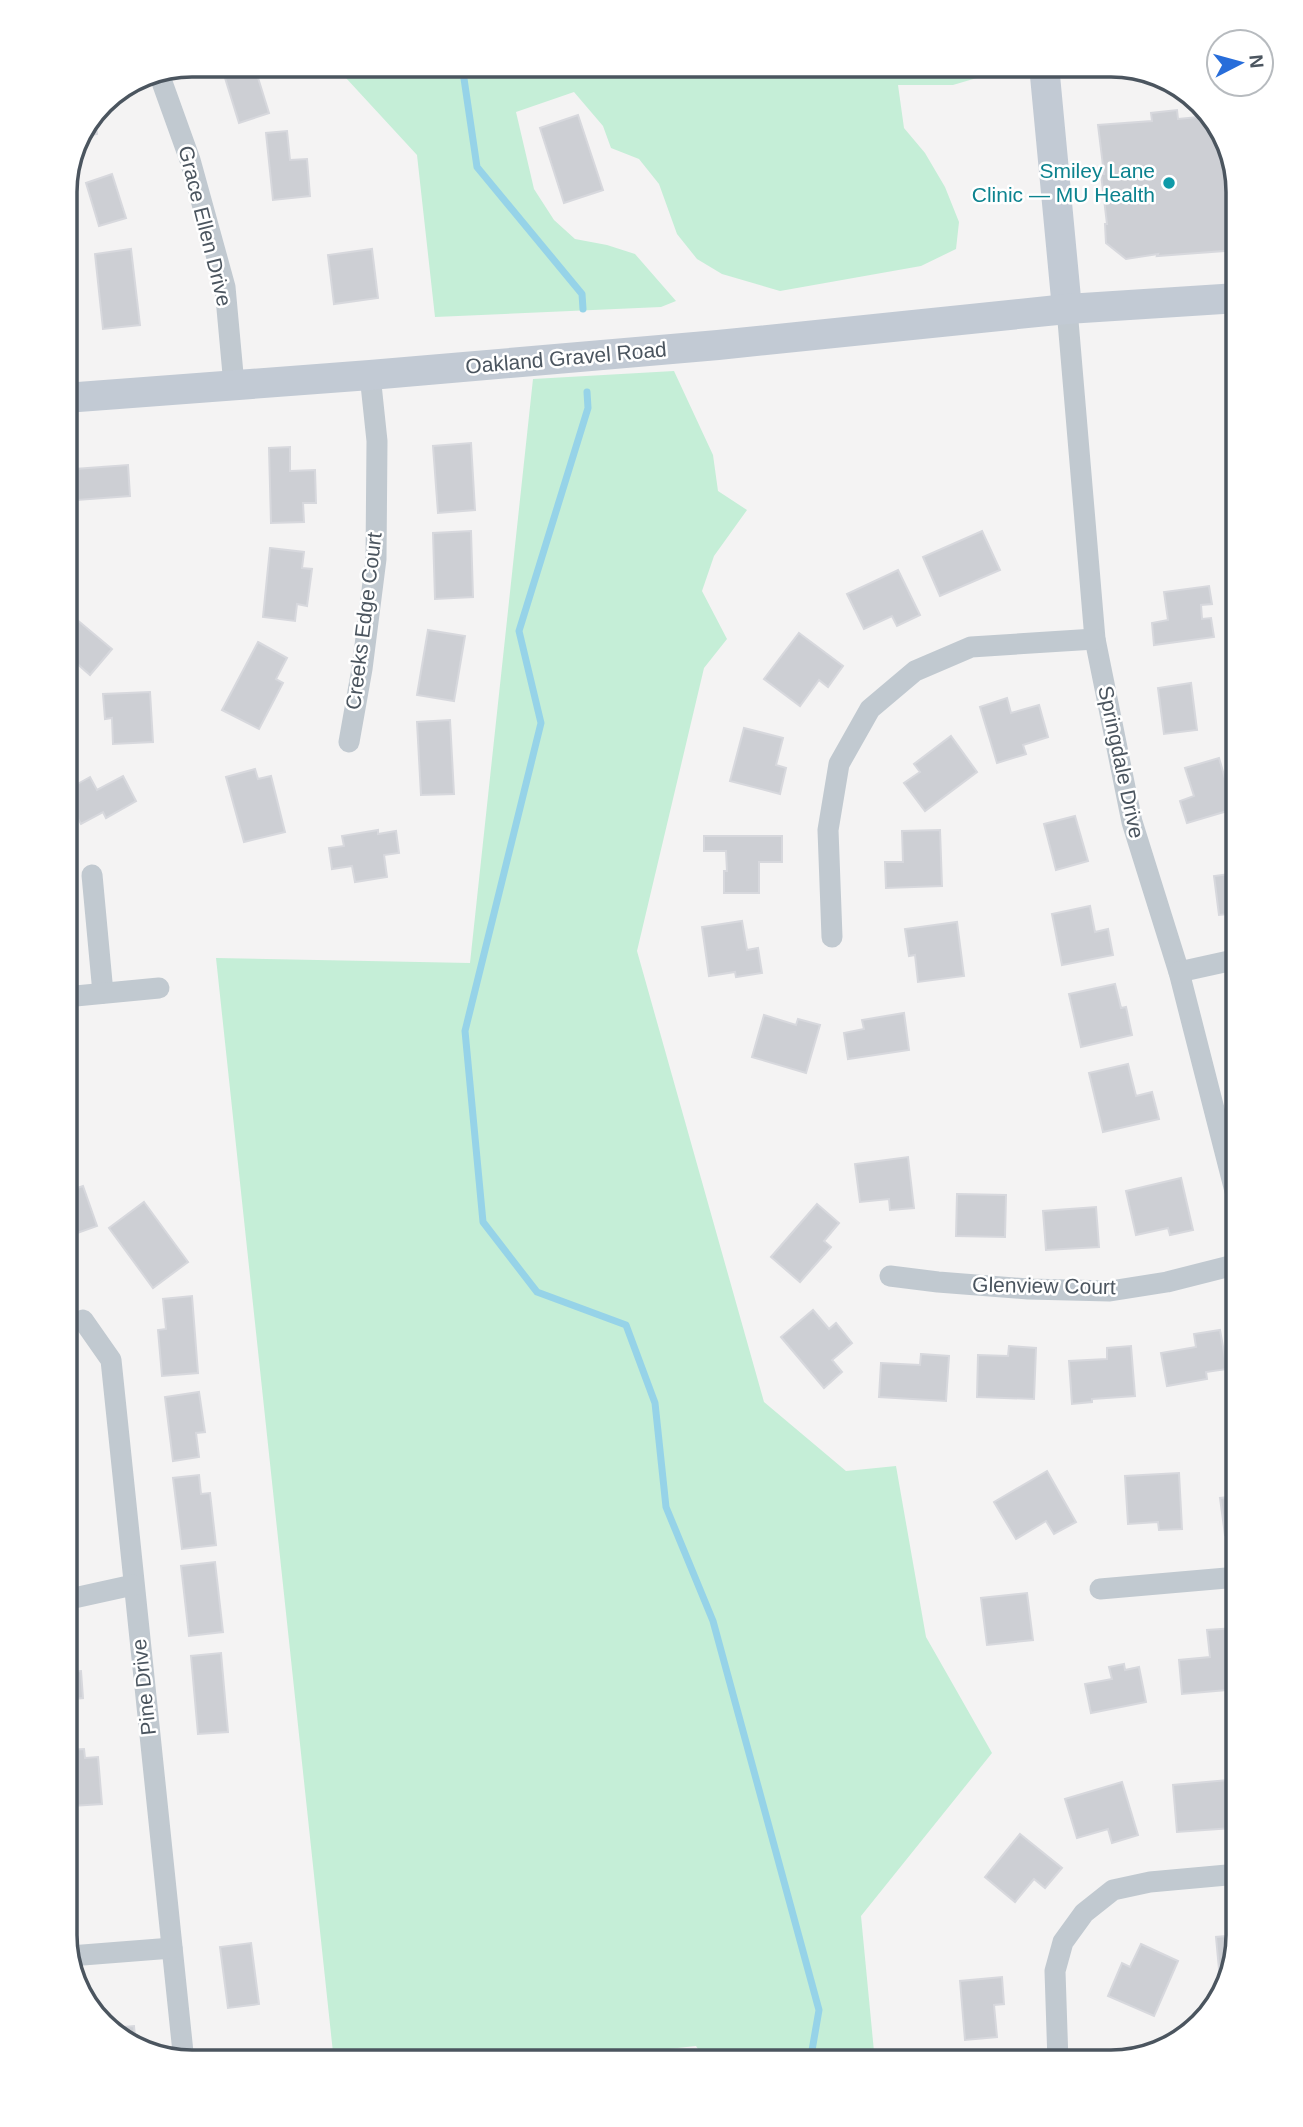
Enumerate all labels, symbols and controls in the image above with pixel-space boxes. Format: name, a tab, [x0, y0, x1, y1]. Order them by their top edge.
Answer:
north arrow	[1205, 28, 1275, 98]
text: N	[1245, 53, 1268, 69]
street label: Grace Ellen Drive	[174, 143, 237, 308]
place label: Smiley Lane Clinic — MU Health	[972, 159, 1155, 206]
marker: Smiley Lane Clinic — MU Health	[1161, 175, 1177, 191]
street label: Oakland Gravel Road	[464, 337, 668, 378]
street label: Creeks Edge Court	[341, 531, 386, 711]
street label: Springdale Drive	[1094, 684, 1149, 840]
street label: Glenview Court	[972, 1273, 1116, 1298]
street label: Pine Drive	[127, 1638, 160, 1736]

